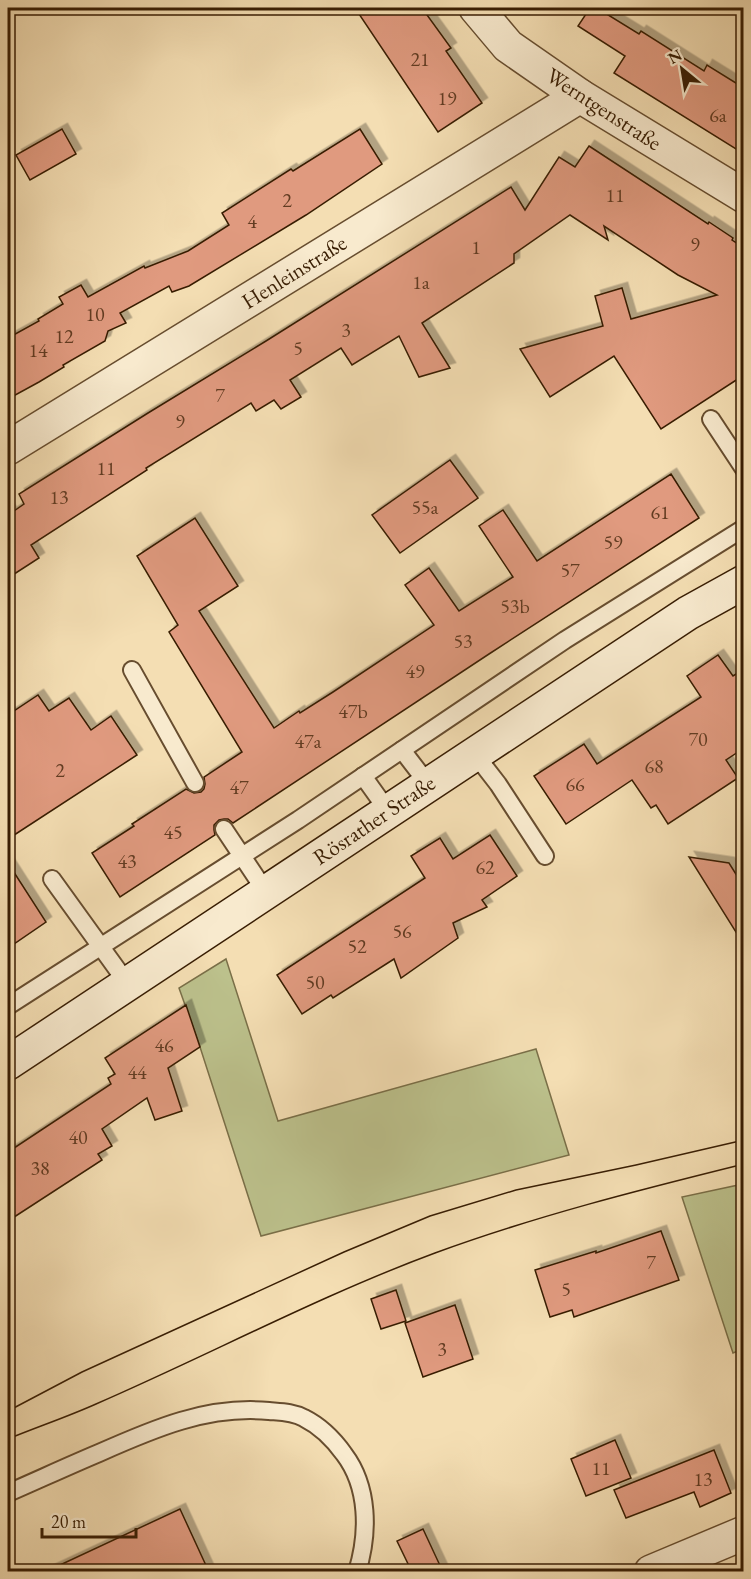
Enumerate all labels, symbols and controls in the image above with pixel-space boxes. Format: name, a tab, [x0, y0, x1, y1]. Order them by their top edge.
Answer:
north arrow	[652, 39, 712, 99]
text: N	[664, 44, 686, 69]
house number: 21	[410, 46, 430, 72]
street label: Werntgenstraße	[541, 61, 668, 157]
house number: 19	[437, 85, 457, 111]
house number: 6a	[709, 102, 727, 128]
house number: 11	[605, 182, 625, 208]
house number: 2	[282, 187, 292, 213]
house number: 4	[247, 208, 257, 234]
street label: Henleinstraße	[236, 228, 352, 316]
house number: 9	[690, 231, 700, 257]
house number: 1	[471, 234, 481, 260]
house number: 1a	[412, 269, 430, 295]
house number: 10	[85, 301, 105, 327]
house number: 3	[341, 317, 351, 343]
house number: 12	[54, 323, 74, 349]
house number: 5	[293, 335, 303, 361]
house number: 14	[28, 337, 48, 363]
house number: 7	[215, 382, 225, 408]
house number: 9	[175, 408, 185, 434]
house number: 11	[96, 455, 116, 481]
house number: 13	[49, 484, 69, 510]
house number: 55a	[411, 494, 439, 520]
house number: 61	[650, 499, 670, 525]
house number: 59	[603, 529, 623, 555]
house number: 57	[560, 557, 580, 583]
house number: 53b	[500, 593, 530, 619]
house number: 53	[453, 628, 473, 654]
house number: 49	[405, 658, 425, 684]
house number: 47b	[338, 698, 368, 724]
house number: 70	[688, 726, 708, 752]
house number: 47a	[294, 728, 322, 754]
house number: 68	[644, 753, 664, 779]
house number: 2	[55, 757, 65, 783]
street label: Rösrather Straße	[307, 768, 441, 872]
house number: 66	[565, 771, 585, 797]
house number: 47	[229, 774, 249, 800]
house number: 45	[163, 819, 183, 845]
house number: 43	[117, 848, 137, 874]
house number: 62	[475, 854, 495, 880]
house number: 56	[392, 918, 412, 944]
house number: 52	[347, 933, 367, 959]
house number: 50	[305, 969, 325, 995]
house number: 46	[154, 1032, 174, 1058]
house number: 44	[127, 1059, 147, 1085]
house number: 40	[68, 1124, 88, 1150]
house number: 38	[30, 1155, 50, 1181]
house number: 7	[646, 1249, 656, 1275]
house number: 5	[561, 1276, 571, 1302]
house number: 3	[437, 1336, 447, 1362]
house number: 11	[591, 1455, 611, 1481]
house number: 13	[693, 1466, 713, 1492]
scale bar	[42, 1501, 136, 1539]
text: 20 m	[51, 1510, 86, 1533]

